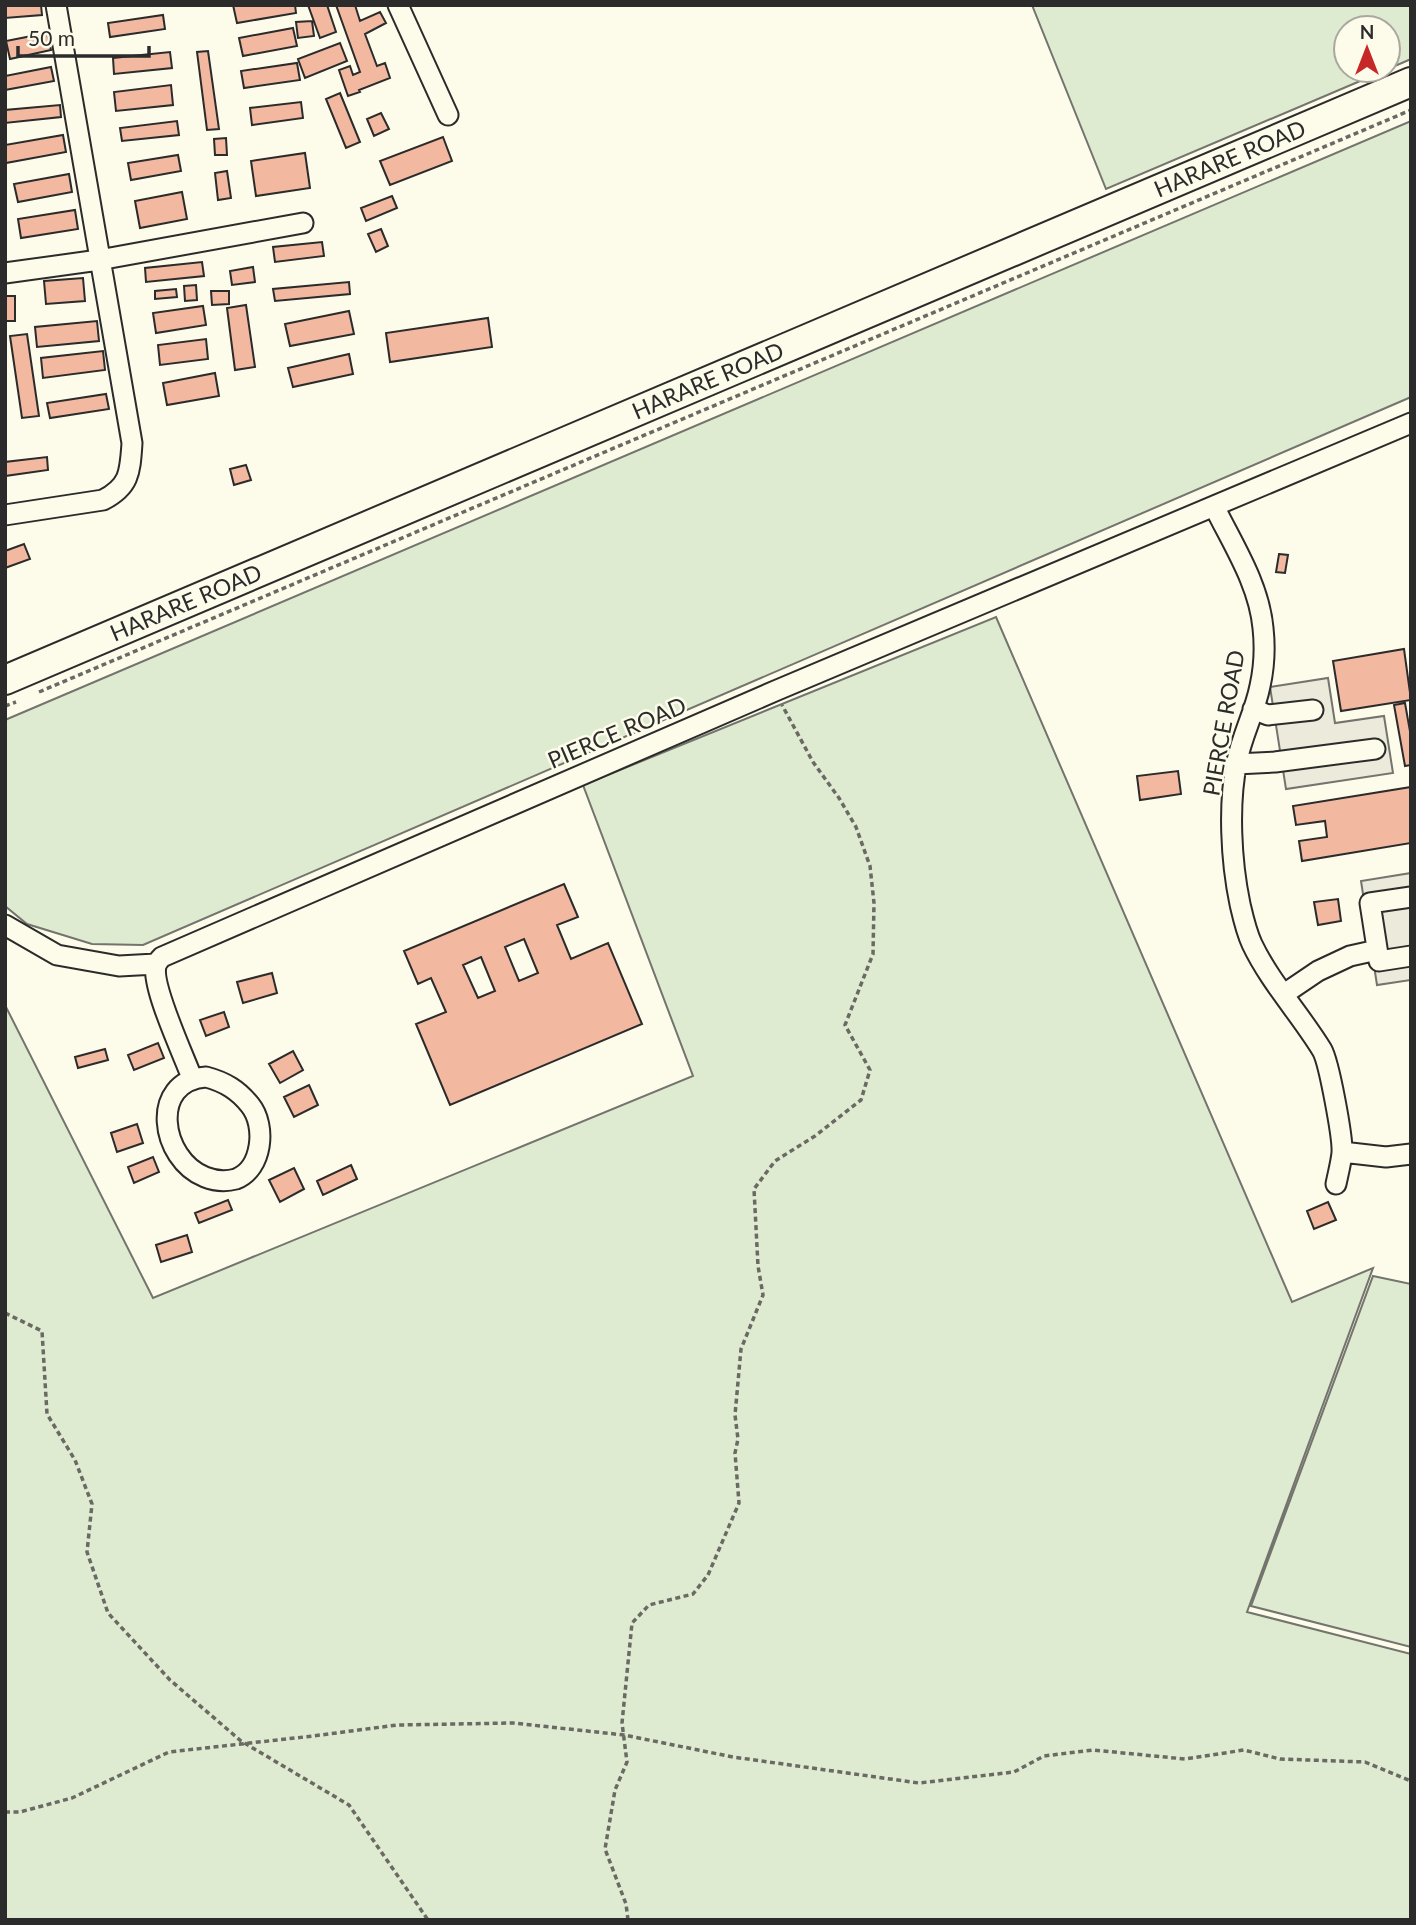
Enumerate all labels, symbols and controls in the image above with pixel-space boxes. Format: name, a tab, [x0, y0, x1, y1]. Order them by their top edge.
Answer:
scale bar	[18, 14, 149, 58]
north arrow	[1332, 14, 1402, 84]
text: N	[1360, 20, 1374, 43]
text: 50 m	[28, 25, 75, 50]
street label: HARARE ROAD	[1150, 114, 1310, 203]
street label: HARARE ROAD	[628, 336, 788, 425]
street label: HARARE ROAD	[106, 558, 266, 647]
street label: PIERCE ROAD	[1196, 648, 1250, 798]
street label: PIERCE ROAD	[543, 690, 690, 774]

